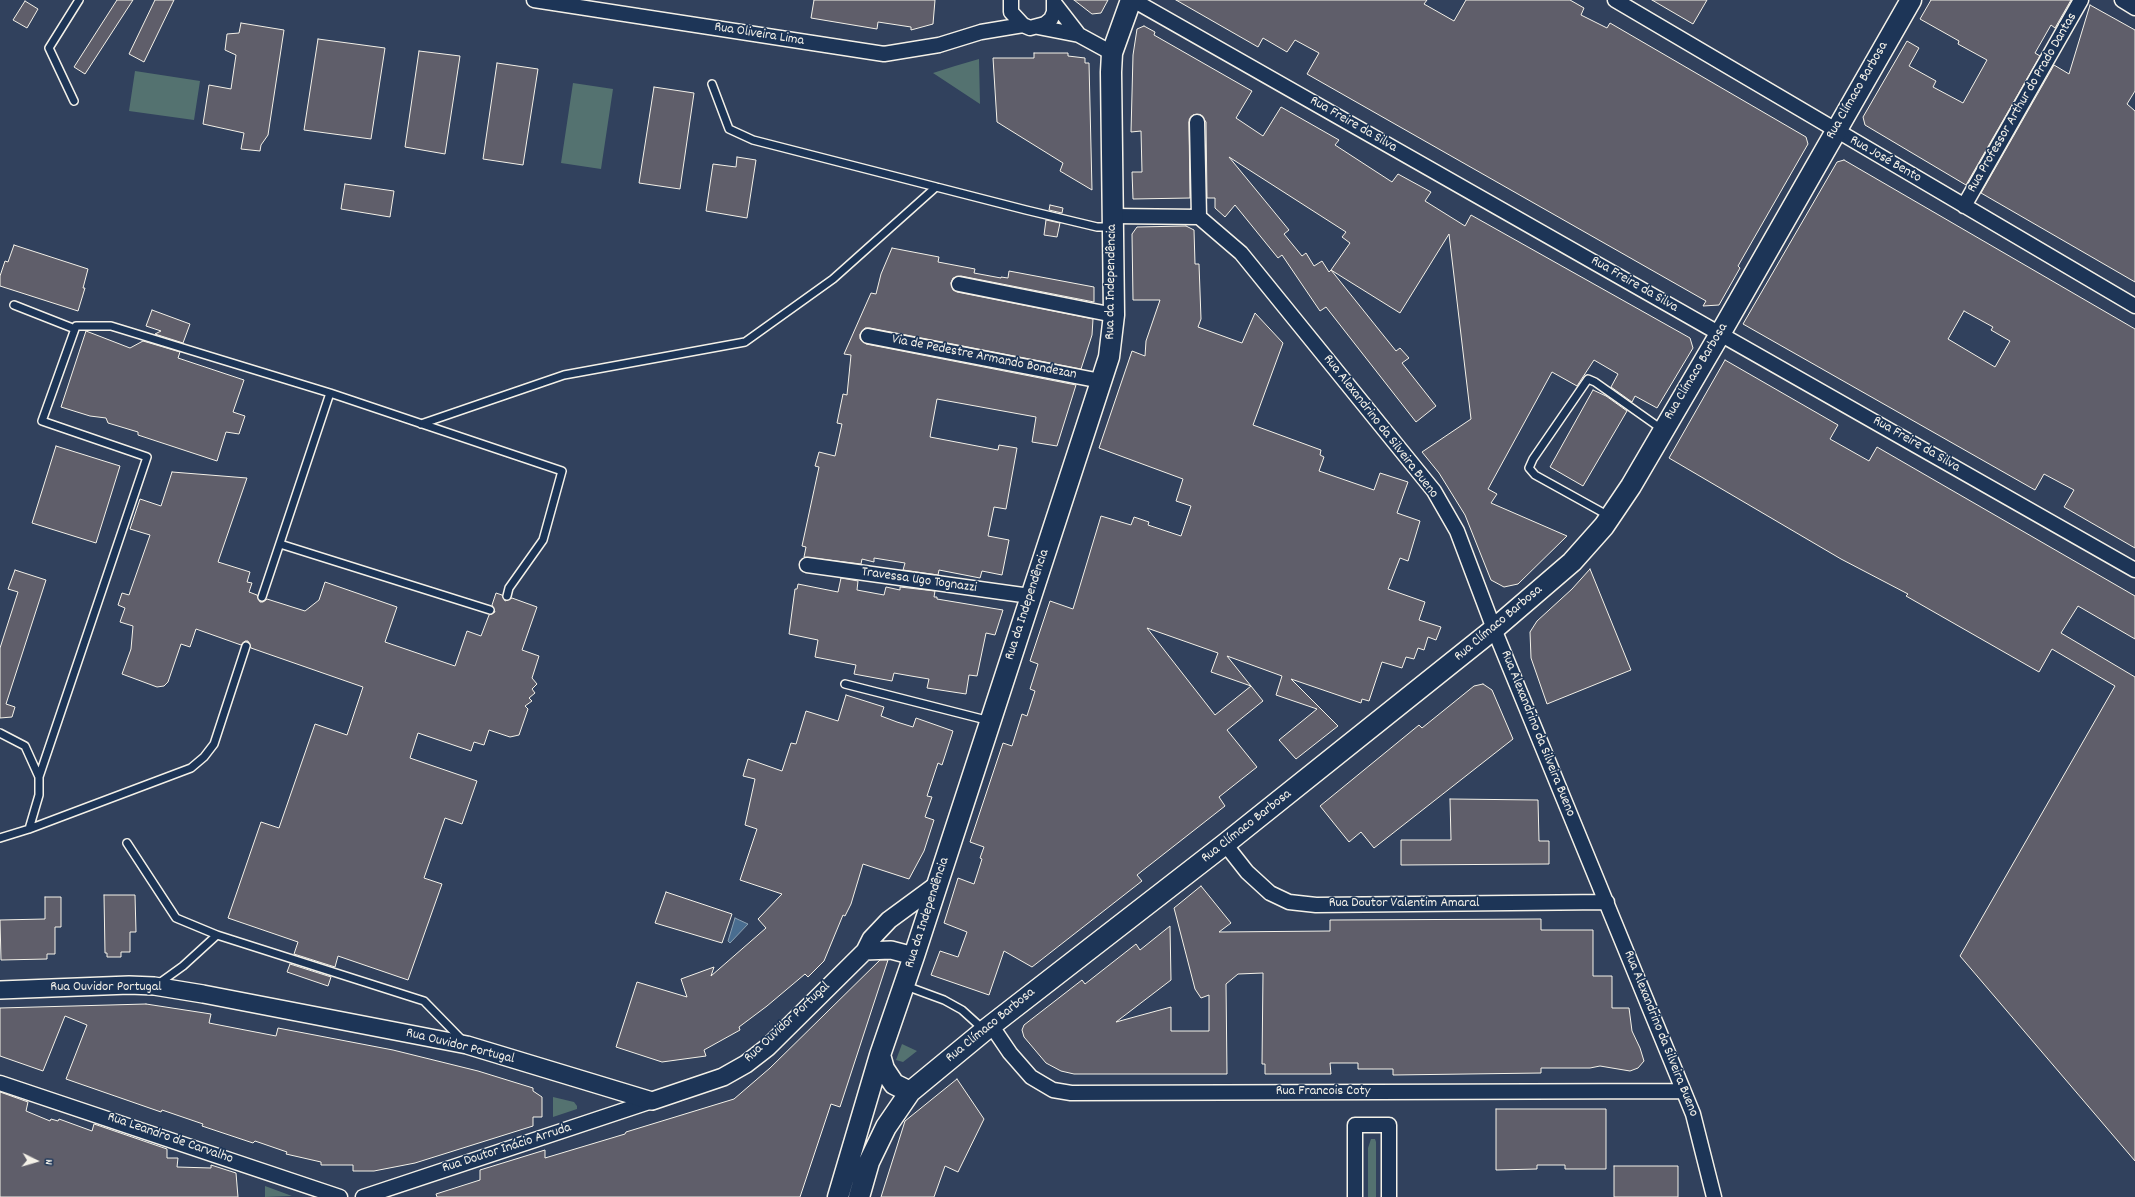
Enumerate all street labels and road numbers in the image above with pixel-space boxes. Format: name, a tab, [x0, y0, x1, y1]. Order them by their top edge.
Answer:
street label: Rua Professor Arthur do Prado Dantas	[1965, 10, 2081, 196]
street label: Rua Oliveira Lima	[713, 20, 805, 50]
street label: Rua Clímaco Barbosa	[1823, 39, 1893, 143]
street label: Rua Freire da Silva	[1306, 93, 1400, 157]
street label: Rua José Bento	[1846, 133, 1924, 187]
street label: Rua da Independência	[1103, 224, 1121, 340]
street label: Rua Freire da Silva	[1587, 253, 1681, 317]
street label: Rua Clímaco Barbosa	[1662, 321, 1732, 423]
street label: Via de Pedestre Armando Bondezan	[890, 332, 1078, 384]
street label: Rua Alexandrino da Silveira Bueno	[1319, 352, 1441, 502]
street label: Rua Freire da Silva	[1869, 413, 1963, 477]
street label: Rua da Independência	[1002, 548, 1054, 662]
street label: Travessa Ugo Tognazzi	[860, 565, 978, 597]
street label: Rua Clímaco Barbosa	[1452, 582, 1546, 666]
street label: Rua Alexandrino da Silveira Bueno	[1496, 648, 1578, 820]
street label: Rua Clímaco Barbosa	[1199, 787, 1295, 867]
street label: Rua da Independência	[902, 856, 954, 970]
street label: Rua Doutor Valentim Amaral	[1329, 896, 1479, 912]
street label: Rua Alexandrino da Silveira Bueno	[1619, 948, 1701, 1120]
street label: Rua Ouvidor Portugal	[742, 979, 834, 1067]
street label: Rua Ouvidor Portugal	[50, 980, 162, 996]
street label: Rua Clímaco Barbosa	[943, 985, 1039, 1067]
street label: Rua Ouvidor Portugal	[404, 1025, 516, 1069]
street label: Rua Francois Coty	[1276, 1084, 1370, 1100]
street label: Rua Leandro de Carvalho	[105, 1110, 235, 1168]
street label: Rua Doutor Inácio Arruda	[440, 1120, 574, 1178]

